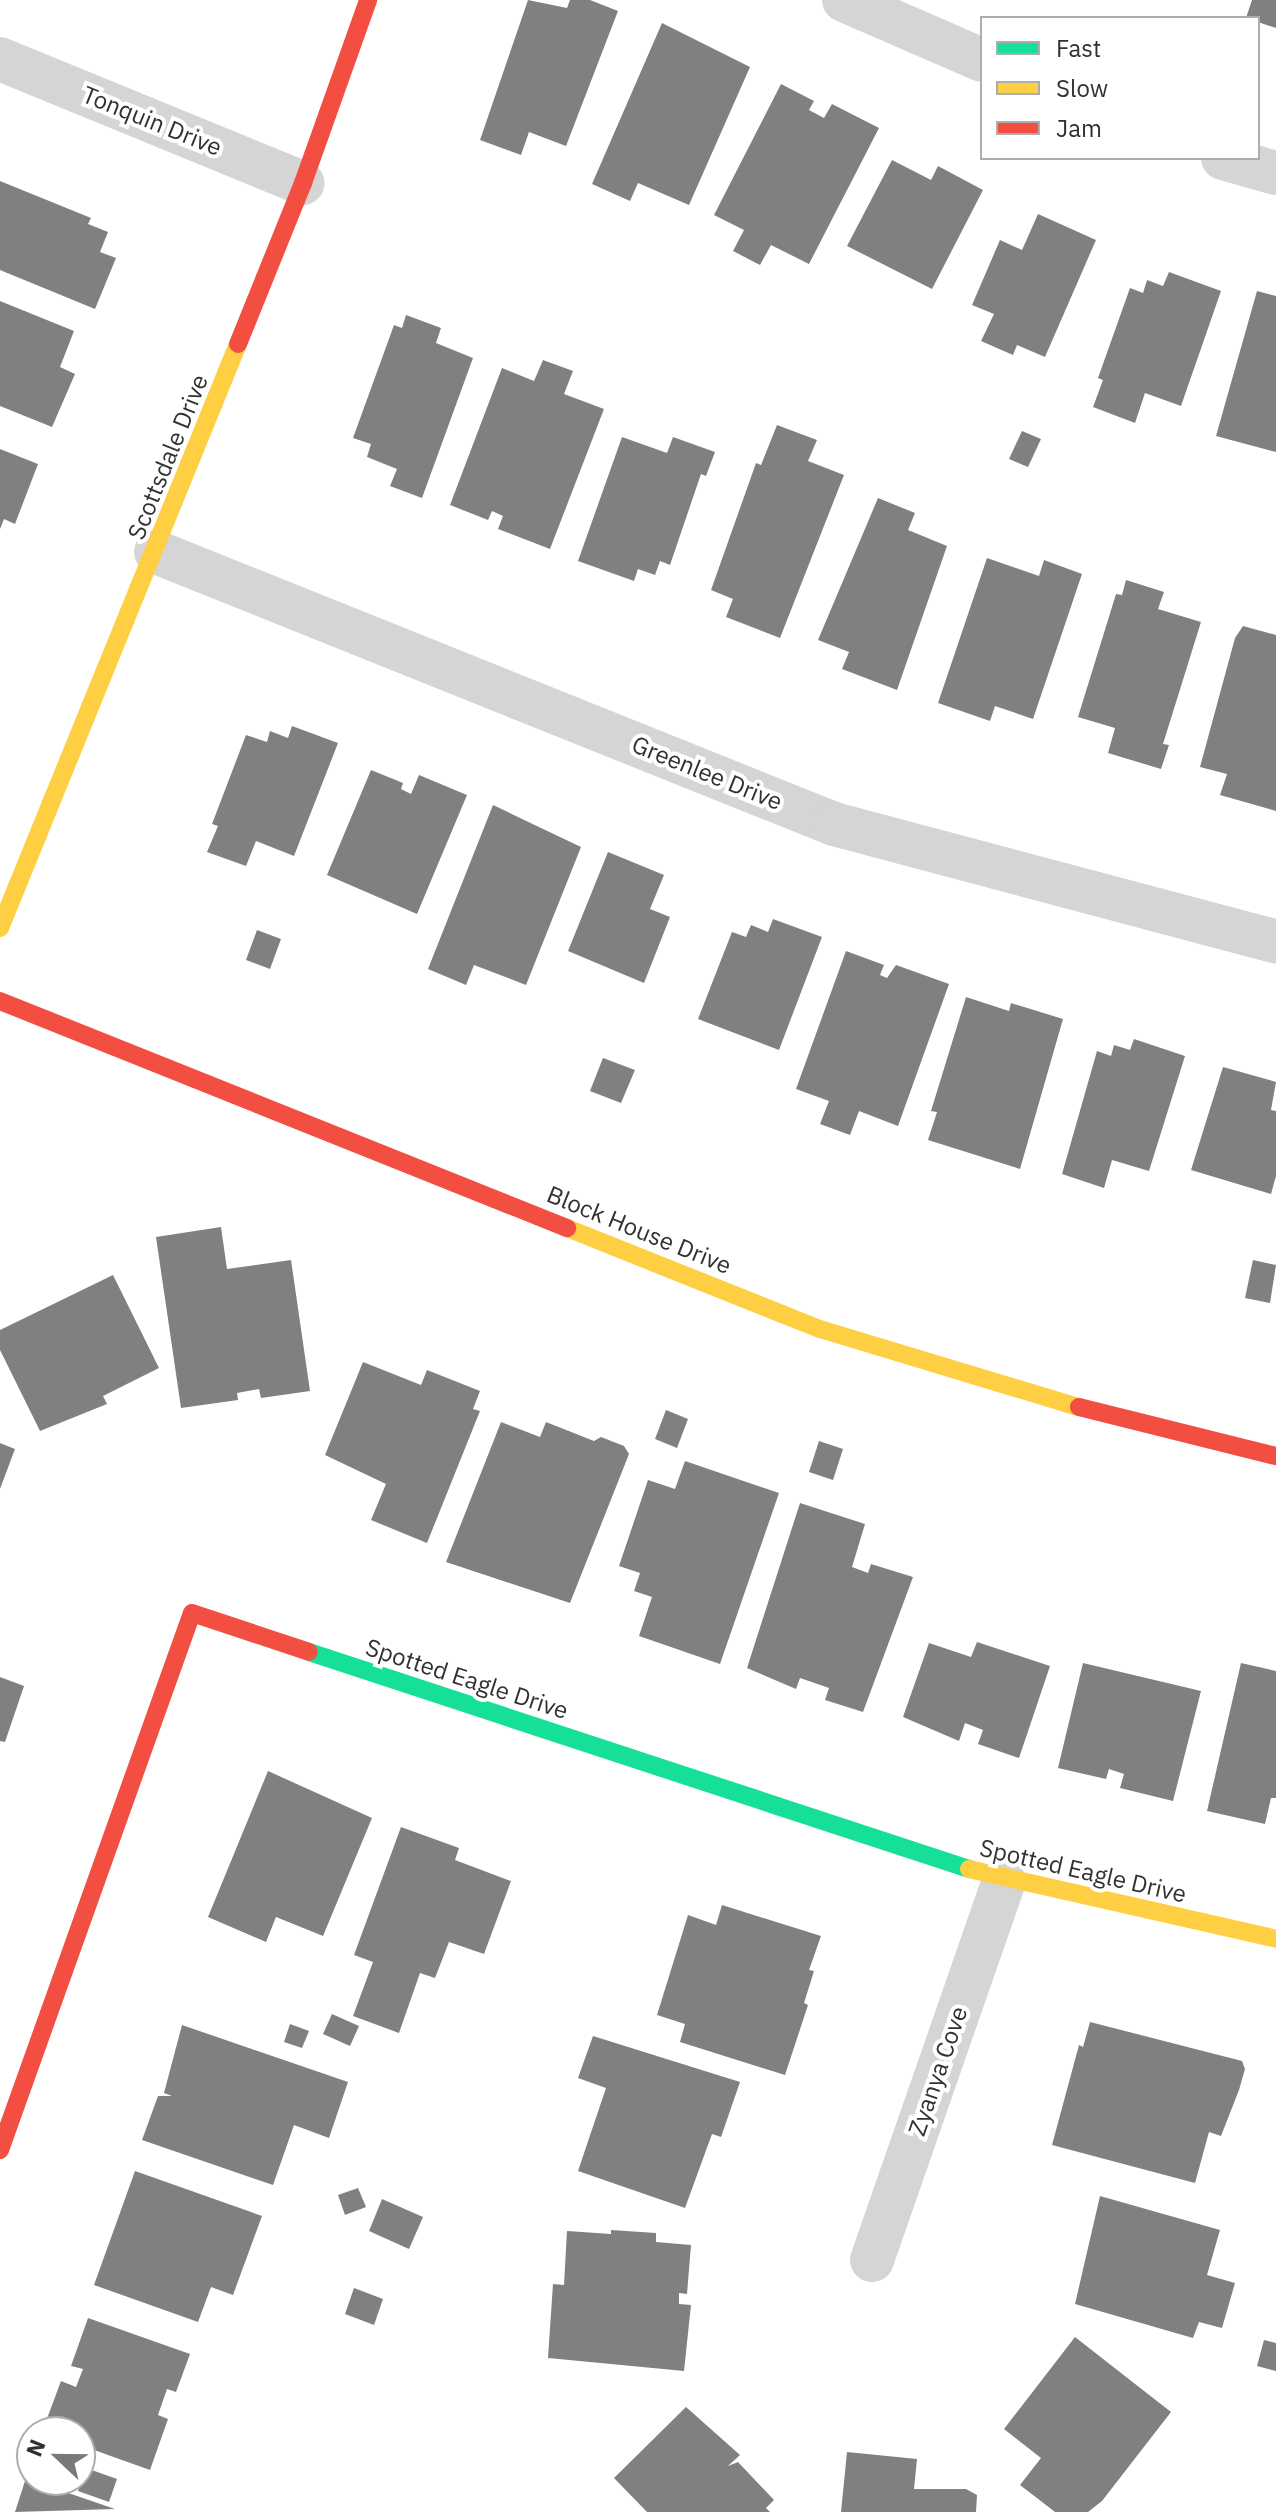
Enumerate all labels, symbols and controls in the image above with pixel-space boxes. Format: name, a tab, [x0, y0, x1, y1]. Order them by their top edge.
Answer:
legend	[980, 16, 1260, 160]
text: Fast	[1056, 32, 1101, 64]
text: Slow	[1056, 72, 1108, 104]
street label: Tonquin Drive	[78, 80, 226, 162]
text: Jam	[1056, 112, 1102, 144]
street label: Scottsdale Drive	[122, 370, 214, 544]
street label: Greenlee Drive	[628, 730, 786, 816]
street label: Block House Drive	[543, 1180, 735, 1280]
street label: Spotted Eagle Drive	[362, 1633, 572, 1725]
street label: Spotted Eagle Drive	[977, 1833, 1189, 1909]
street label: Zyanya Cove	[902, 2003, 974, 2139]
north arrow	[16, 2416, 96, 2496]
text: N	[19, 2435, 52, 2460]

